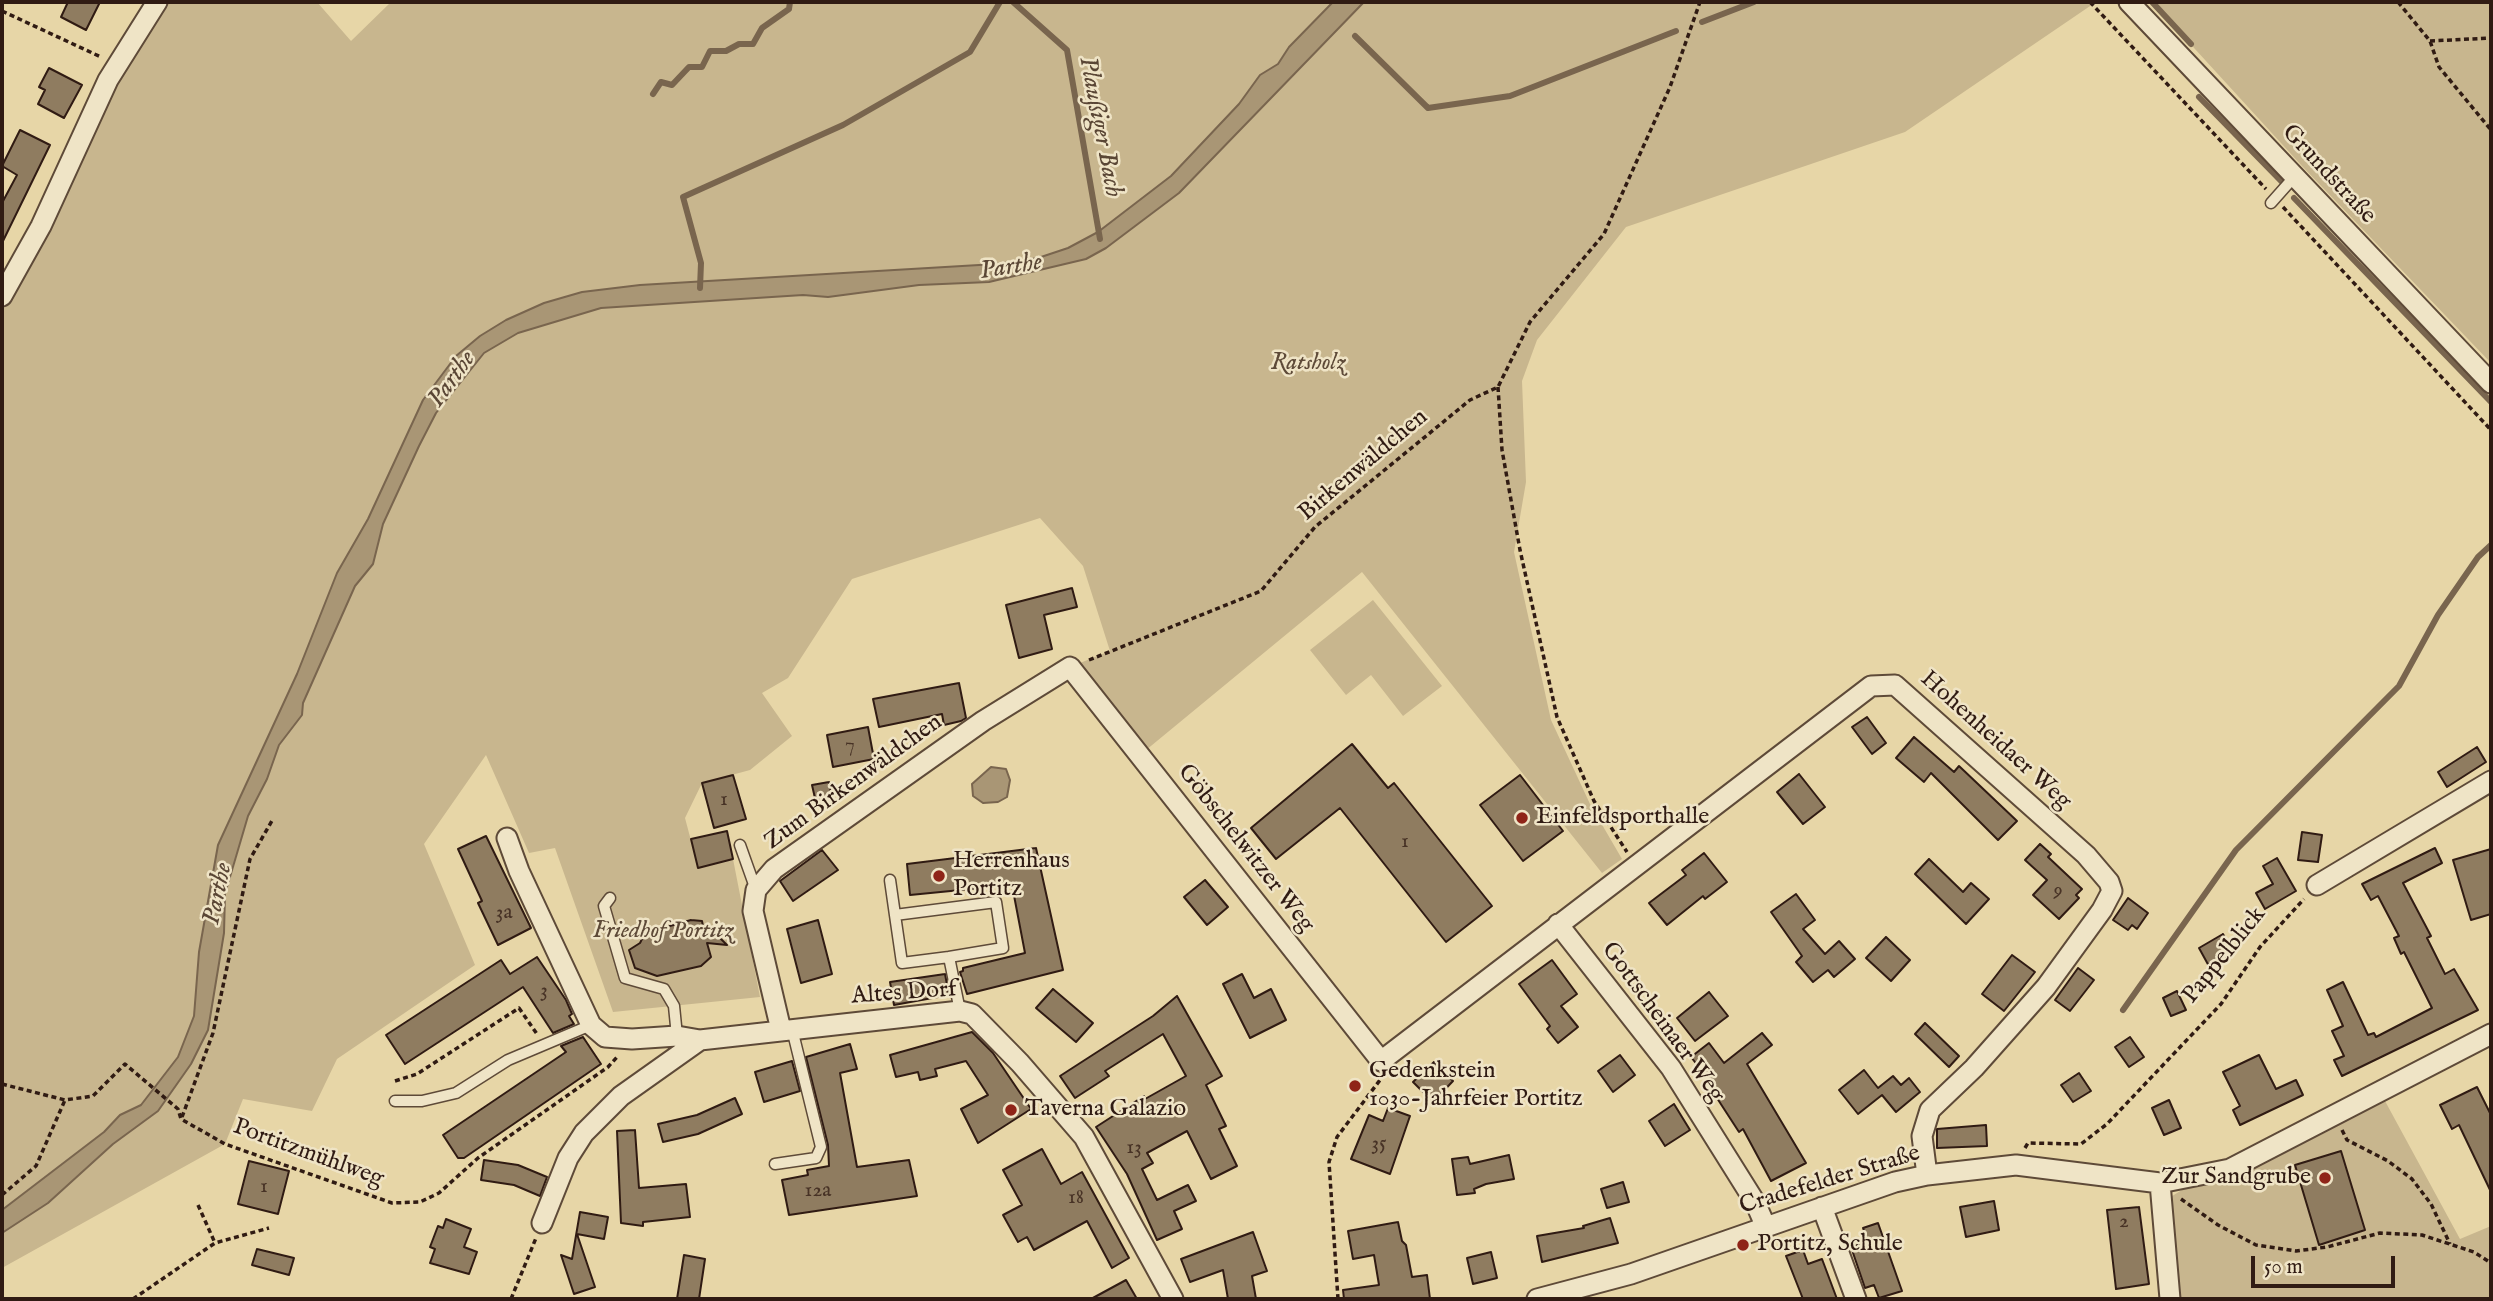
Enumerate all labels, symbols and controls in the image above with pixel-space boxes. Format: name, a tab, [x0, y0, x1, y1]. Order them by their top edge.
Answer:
water label: Plaußiger Bach	[1070, 54, 1128, 200]
street label: Grundstraße	[2275, 119, 2381, 231]
water label: Parthe	[978, 248, 1044, 288]
water label: Parthe	[422, 346, 484, 414]
park label: Ratsholz	[1271, 350, 1345, 378]
street label: Birkenwäldchen	[1294, 404, 1434, 528]
street label: Hohenheidaer Weg	[1913, 666, 2077, 816]
street label: Zum Birkenwäldchen	[760, 709, 948, 857]
house number: 7	[845, 734, 855, 760]
street label: Göbschelwitzer Weg	[1170, 759, 1320, 939]
house number: 1	[720, 788, 728, 814]
place label: Einfeldsporthalle	[1536, 804, 1709, 832]
marker: Einfeldsporthalle	[1514, 810, 1530, 826]
house number: 1	[1401, 830, 1409, 856]
place label: Herrenhaus Portitz	[953, 848, 1070, 904]
water label: Parthe	[197, 860, 241, 928]
marker: Herrenhaus Portitz	[931, 868, 947, 884]
house number: 9	[2053, 879, 2063, 905]
house number: 3a	[496, 901, 512, 927]
street label: Pappelblick	[2177, 902, 2273, 1010]
park label: Friedhof Portitz	[593, 918, 733, 946]
street label: Gottscheinaer Weg	[1594, 937, 1730, 1109]
street label: Altes Dorf	[850, 976, 958, 1012]
house number: 3	[540, 979, 548, 1005]
place label: Gedenkstein 1030-Jahrfeier Portitz	[1369, 1058, 1583, 1114]
marker: Gedenkstein 1030-Jahrfeier Portitz	[1347, 1078, 1363, 1094]
place label: Taverna Galazio	[1025, 1096, 1186, 1124]
marker: Taverna Galazio	[1003, 1102, 1019, 1118]
street label: Portitzmühlweg	[229, 1113, 387, 1195]
house number: 35	[1371, 1132, 1387, 1158]
house number: 13	[1126, 1136, 1142, 1162]
street label: Cradefelder Straße	[1736, 1140, 1924, 1222]
place label: Zur Sandgrube	[2161, 1164, 2311, 1192]
marker: Zur Sandgrube	[2317, 1170, 2333, 1186]
house number: 1	[260, 1175, 268, 1201]
house number: 12a	[805, 1179, 831, 1205]
house number: 18	[1068, 1186, 1084, 1212]
house number: 2	[2119, 1210, 2129, 1236]
place label: Portitz, Schule	[1757, 1231, 1903, 1259]
marker: Portitz, Schule	[1735, 1237, 1751, 1253]
scale bar	[2255, 1242, 2398, 1286]
text: 50 m	[2264, 1254, 2303, 1281]

